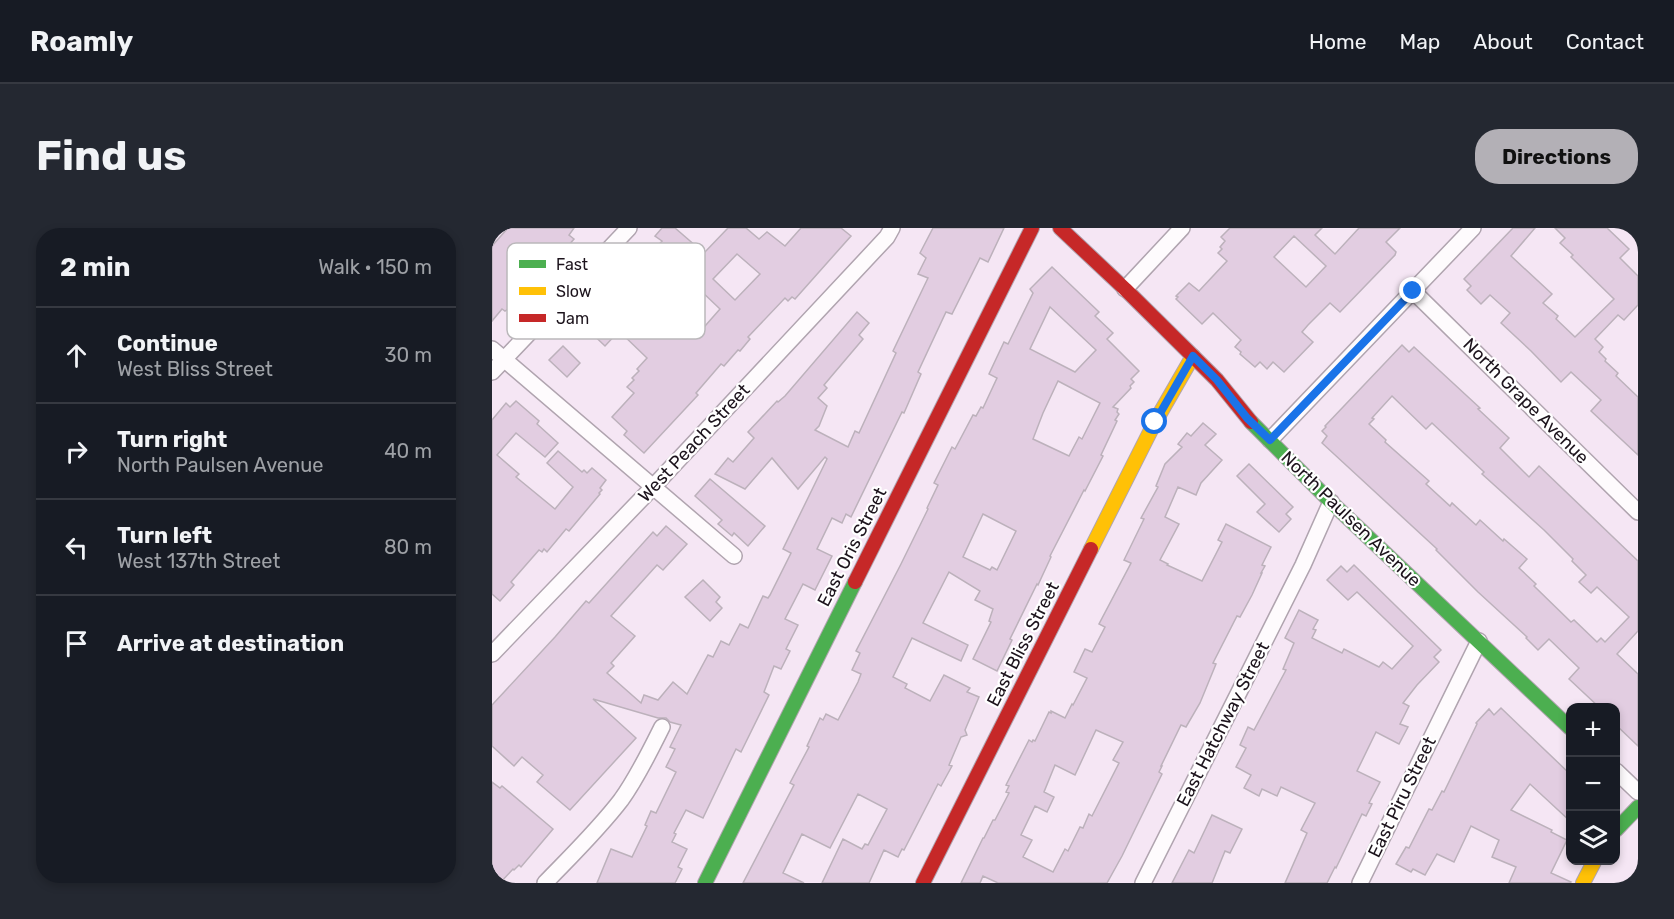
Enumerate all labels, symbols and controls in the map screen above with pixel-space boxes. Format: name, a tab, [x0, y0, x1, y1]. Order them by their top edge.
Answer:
text: Roamly	[30, 25, 133, 58]
text: Home	[1309, 29, 1366, 54]
text: Map	[1399, 29, 1440, 54]
text: About	[1473, 29, 1533, 54]
text: Contact	[1566, 29, 1644, 54]
button: Directions	[1475, 129, 1638, 184]
text: Find us	[36, 131, 187, 181]
legend	[507, 243, 705, 339]
text: 2 min	[60, 252, 130, 283]
text: Walk · 150 m	[318, 255, 432, 279]
text: Fast	[556, 255, 588, 274]
route end	[1399, 277, 1425, 303]
text: Slow	[556, 282, 592, 301]
text: Jam	[556, 309, 589, 328]
text: Continue	[117, 330, 218, 357]
street label: North Grape Avenue	[1459, 334, 1593, 468]
icon: ahead	[60, 339, 93, 372]
text: 30 m	[385, 343, 432, 367]
text: West Bliss Street	[117, 357, 273, 381]
street label: West Peach Street	[634, 379, 754, 507]
route start	[1141, 408, 1167, 434]
text: Turn right	[117, 426, 227, 453]
icon: right	[60, 435, 93, 468]
text: 40 m	[384, 439, 432, 463]
street label: North Paulsen Avenue	[1277, 447, 1425, 591]
text: North Paulsen Avenue	[117, 453, 323, 477]
street label: East Oris Street	[813, 484, 891, 610]
text: Turn left	[117, 522, 212, 549]
icon: left	[60, 531, 93, 564]
text: 80 m	[384, 535, 432, 559]
text: West 137th Street	[117, 549, 280, 573]
street label: East Bliss Street	[982, 578, 1064, 710]
icon: arrive	[60, 627, 93, 660]
text: Arrive at destination	[117, 630, 344, 657]
street label: East Hatchway Street	[1172, 638, 1274, 810]
map controls	[1566, 703, 1620, 865]
button: +	[1566, 703, 1620, 757]
street label: East Piru Street	[1363, 733, 1441, 861]
button: −	[1566, 757, 1620, 811]
button: layers	[1566, 811, 1620, 865]

